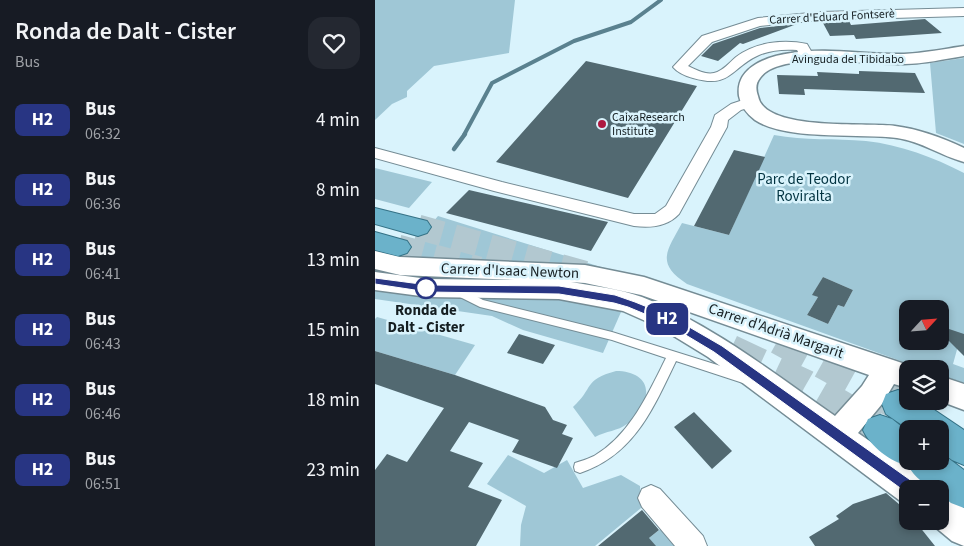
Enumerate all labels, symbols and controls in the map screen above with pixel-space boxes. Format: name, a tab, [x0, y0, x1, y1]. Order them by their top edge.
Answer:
street label: Carrer d'Eduard Fontserè	[769, 5, 895, 29]
text: Ronda de Dalt - Cister	[15, 14, 236, 49]
button: heart	[308, 17, 360, 69]
text: Bus	[15, 51, 40, 73]
street label: Avinguda del Tibidabo	[792, 51, 904, 68]
text: Bus	[85, 96, 116, 123]
text: H2	[32, 107, 53, 132]
text: 4 min	[316, 107, 360, 134]
place label: CaixaResearch Institute	[612, 109, 685, 140]
marker: CaixaResearch Institute	[596, 118, 608, 130]
text: 06:32	[85, 123, 121, 145]
text: Bus	[85, 166, 116, 193]
park label: Parc de Teodor Roviralta	[757, 169, 851, 207]
text: H2	[32, 177, 53, 202]
text: 8 min	[316, 177, 360, 204]
text: 06:36	[85, 193, 121, 215]
text: Bus	[85, 236, 116, 263]
text: H2	[32, 247, 53, 272]
text: 13 min	[306, 247, 360, 274]
street label: Carrer d'Isaac Newton	[440, 258, 580, 284]
text: 06:41	[85, 263, 121, 285]
marker: Ronda de Dalt - Cister	[415, 277, 437, 299]
street label: Carrer d'Adrià Margarit	[706, 298, 846, 364]
place label: Ronda de Dalt - Cister	[388, 300, 464, 338]
north arrow	[899, 300, 949, 350]
map controls	[899, 300, 949, 530]
line badge: H2	[645, 303, 689, 335]
text: Bus	[85, 306, 116, 333]
text: H2	[656, 306, 678, 331]
text: H2	[32, 317, 53, 342]
text: 15 min	[306, 317, 360, 344]
text: 06:43	[85, 333, 121, 355]
button: layers	[899, 360, 949, 410]
text: Bus	[85, 376, 116, 403]
text: H2	[32, 387, 53, 412]
text: 18 min	[306, 387, 360, 414]
text: 06:46	[85, 403, 121, 425]
button: +	[899, 420, 949, 470]
text: Bus	[85, 446, 116, 473]
text: H2	[32, 457, 53, 482]
text: 23 min	[306, 457, 360, 484]
text: 06:51	[85, 473, 121, 495]
button: −	[899, 480, 949, 530]

